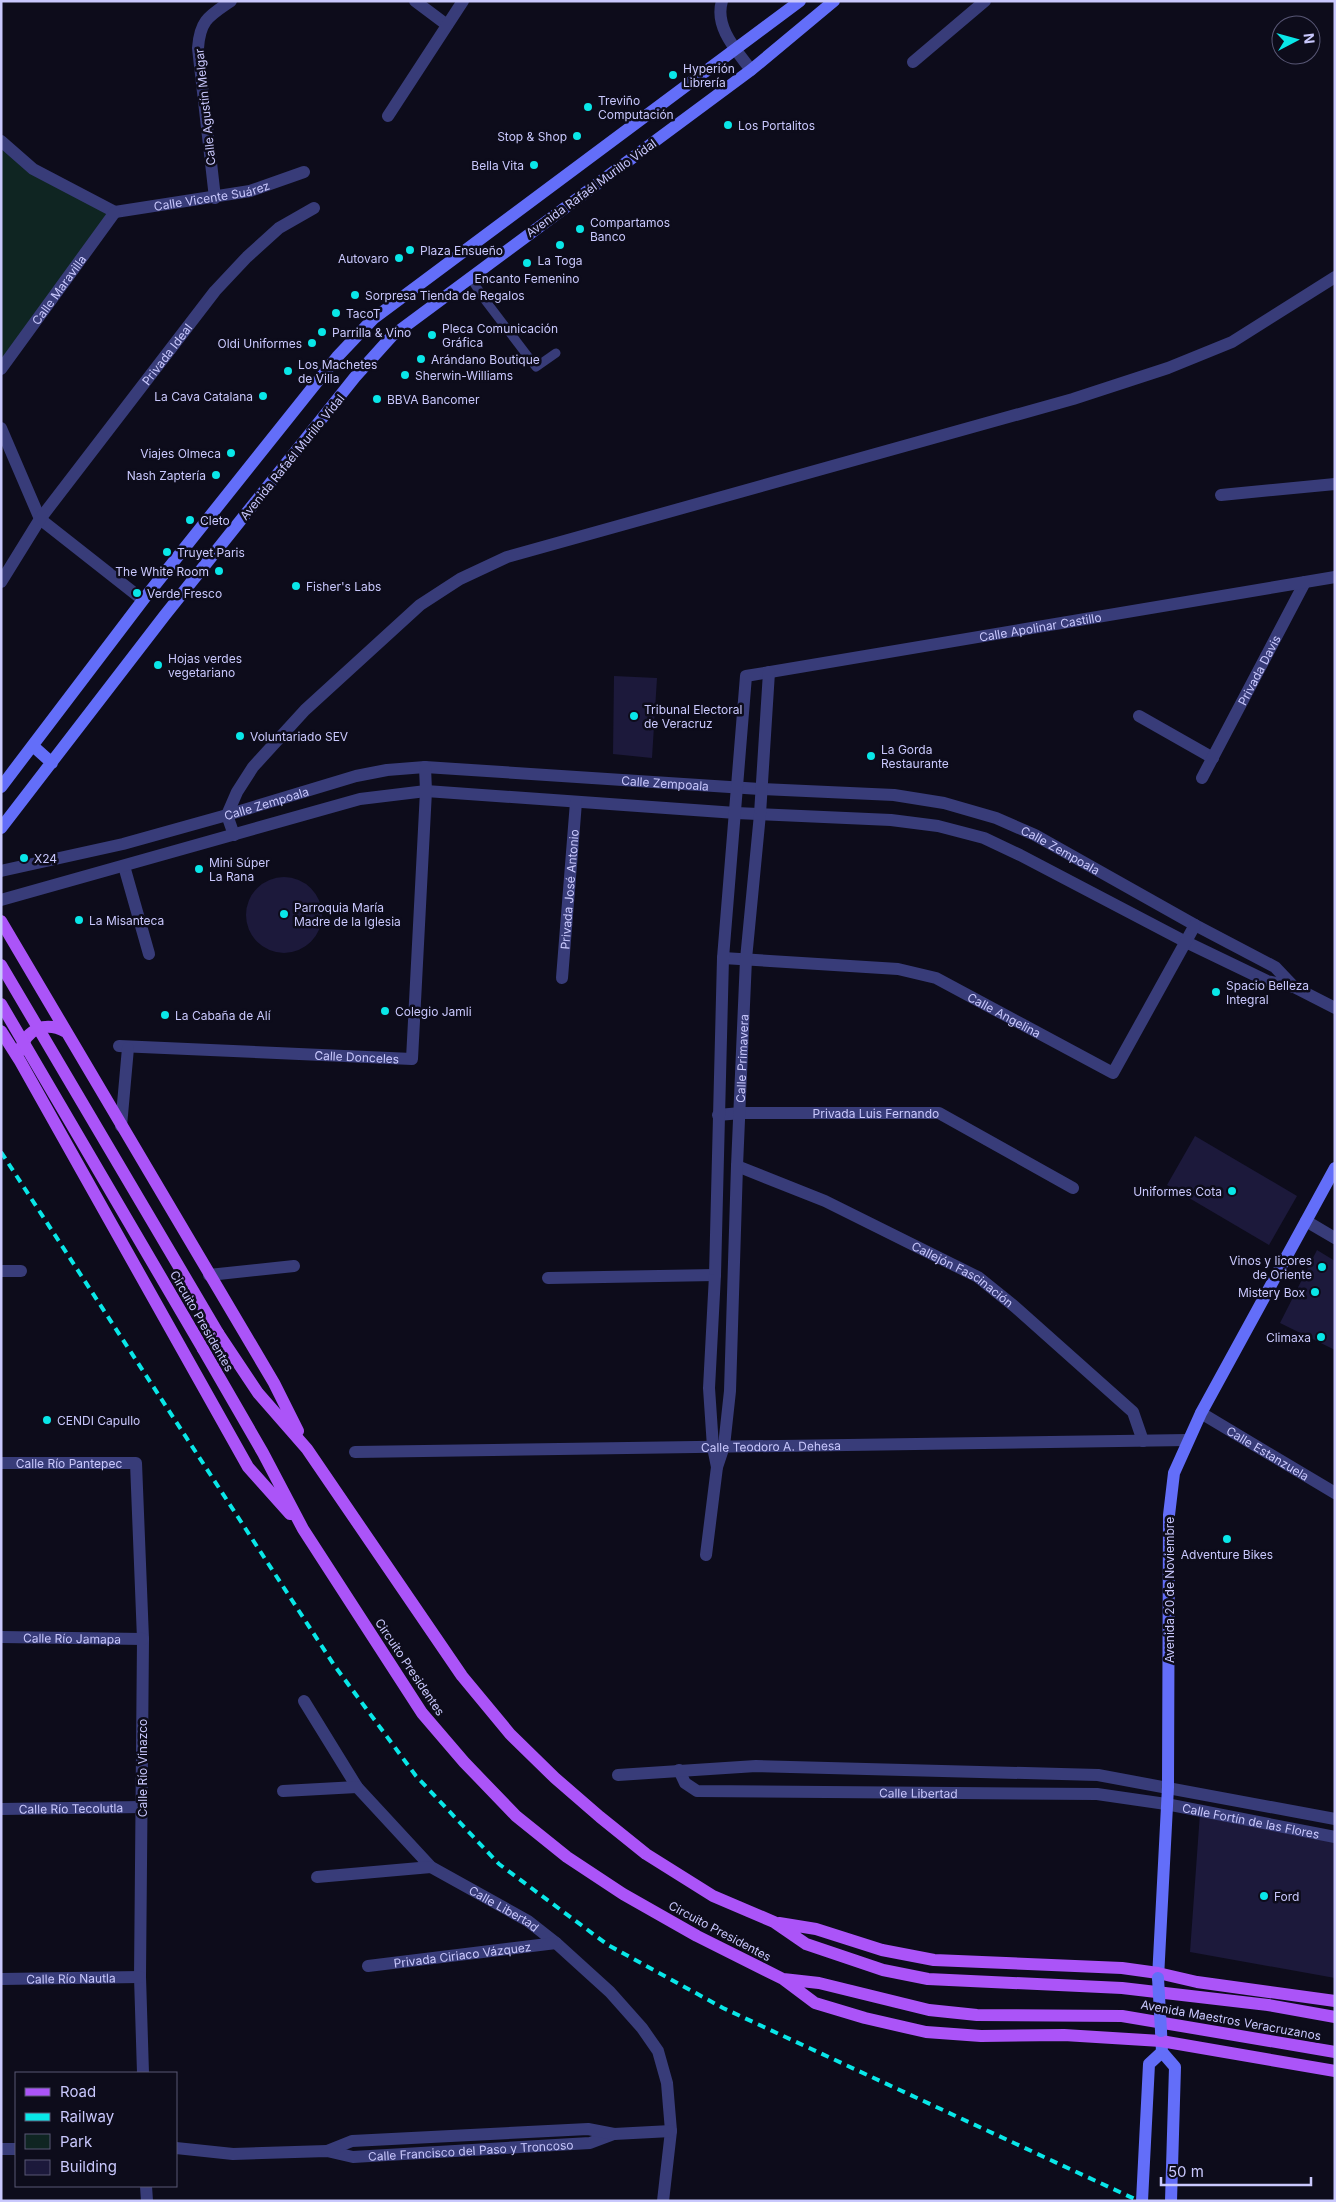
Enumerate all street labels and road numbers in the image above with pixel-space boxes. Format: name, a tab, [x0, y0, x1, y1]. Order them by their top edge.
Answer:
street label: Calle Agustín Melgar	[191, 47, 219, 166]
street label: Avenida Rafaél Murillo Vidal	[523, 136, 659, 240]
street label: Calle Vicente Suárez	[153, 177, 271, 213]
street label: Calle Maravilla	[28, 252, 89, 328]
street label: Privada Ideal	[138, 320, 195, 388]
street label: Avenida Rafaél Murillo Vidal	[237, 391, 347, 523]
street label: Calle Apolinar Castillo	[978, 609, 1102, 644]
street label: Privada Davis	[1234, 632, 1283, 708]
street label: Calle Zempoala	[621, 772, 709, 793]
street label: Calle Zempoala	[222, 783, 311, 823]
street label: Calle Zempoala	[1019, 822, 1103, 878]
street label: Privada José Antonio	[557, 829, 581, 950]
street label: Calle Angelina	[965, 989, 1044, 1040]
street label: Calle Primavera	[732, 1014, 751, 1103]
street label: Calle Donceles	[314, 1047, 399, 1066]
street label: Privada Luis Fernando	[813, 1106, 939, 1121]
street label: Callejón Fascinación	[909, 1238, 1017, 1310]
street label: Circuito Presidentes	[167, 1268, 237, 1374]
street label: Calle Estanzuela	[1224, 1423, 1312, 1483]
street label: Calle Teodoro A. Dehesa	[701, 1437, 841, 1455]
street label: Calle Río Pantepec	[16, 1456, 122, 1471]
street label: Avenida 20 de Noviembre	[1162, 1517, 1177, 1663]
street label: Circuito Presidentes	[372, 1616, 448, 1718]
street label: Calle Río Jamapa	[23, 1630, 121, 1646]
street label: Calle Río Vinazco	[135, 1719, 150, 1817]
street label: Calle Libertad	[879, 1785, 958, 1800]
street label: Calle Río Tecolutla	[19, 1800, 123, 1816]
street label: Calle Fortín de las Flores	[1181, 1800, 1321, 1841]
street label: Calle Libertad	[466, 1882, 542, 1934]
street label: Circuito Presidentes	[666, 1898, 774, 1964]
street label: Privada Ciriaco Vázquez	[393, 1939, 532, 1970]
street label: Calle Río Nautla	[26, 1970, 116, 1986]
street label: Avenida Maestros Veracruzanos	[1140, 1997, 1322, 2043]
street label: Calle Francisco del Paso y Troncoso	[368, 2136, 574, 2164]

